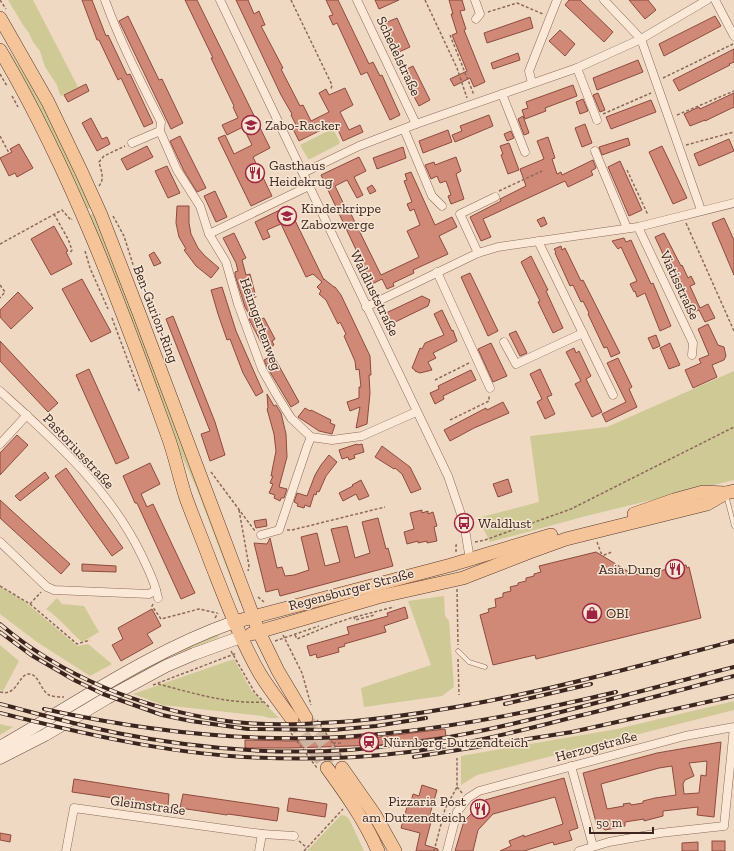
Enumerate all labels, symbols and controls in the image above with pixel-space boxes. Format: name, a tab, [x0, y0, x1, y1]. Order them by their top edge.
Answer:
street label: Schedelstraße	[373, 14, 425, 99]
school or university icon: Zabo-Racker	[240, 114, 262, 136]
place label: Zabo-Racker	[265, 117, 341, 134]
place label: Gasthaus Heidekrug	[269, 157, 333, 190]
restaurant icon: Gasthaus Heidekrug	[244, 162, 266, 184]
place label: Kinderkrippe Zabozwerge	[301, 200, 381, 233]
school or university icon: Kinderkrippe Zabozwerge	[276, 205, 298, 227]
street label: Viatisstraße	[656, 247, 703, 323]
street label: Waldluststraße	[346, 248, 403, 339]
street label: Ben-Gurion-Ring	[129, 263, 182, 366]
street label: Heimgartenweg	[236, 275, 285, 373]
street label: Pastoriusstraße	[39, 410, 118, 493]
bus stop icon: Waldlust	[453, 512, 475, 534]
place label: Waldlust	[478, 515, 532, 532]
restaurant icon: Asia Dung	[664, 558, 686, 580]
place label: Asia Dung	[599, 561, 661, 578]
street label: Regensburger Straße	[287, 565, 416, 614]
shop icon: OBI	[581, 602, 603, 624]
place label: OBI	[606, 605, 629, 622]
street label: Herzogstraße	[553, 727, 639, 766]
station icon: Nürnberg-Dutzendteich	[358, 731, 380, 753]
place label: Nürnberg-Dutzendteich	[383, 734, 529, 751]
street label: Gleimstraße	[109, 792, 187, 819]
place label: Pizzaria Post am Dutzendteich	[362, 793, 467, 826]
restaurant icon: Pizzaria Post am Dutzendteich	[469, 798, 491, 820]
scale bar	[590, 809, 653, 835]
text: 50 m	[596, 816, 623, 830]

